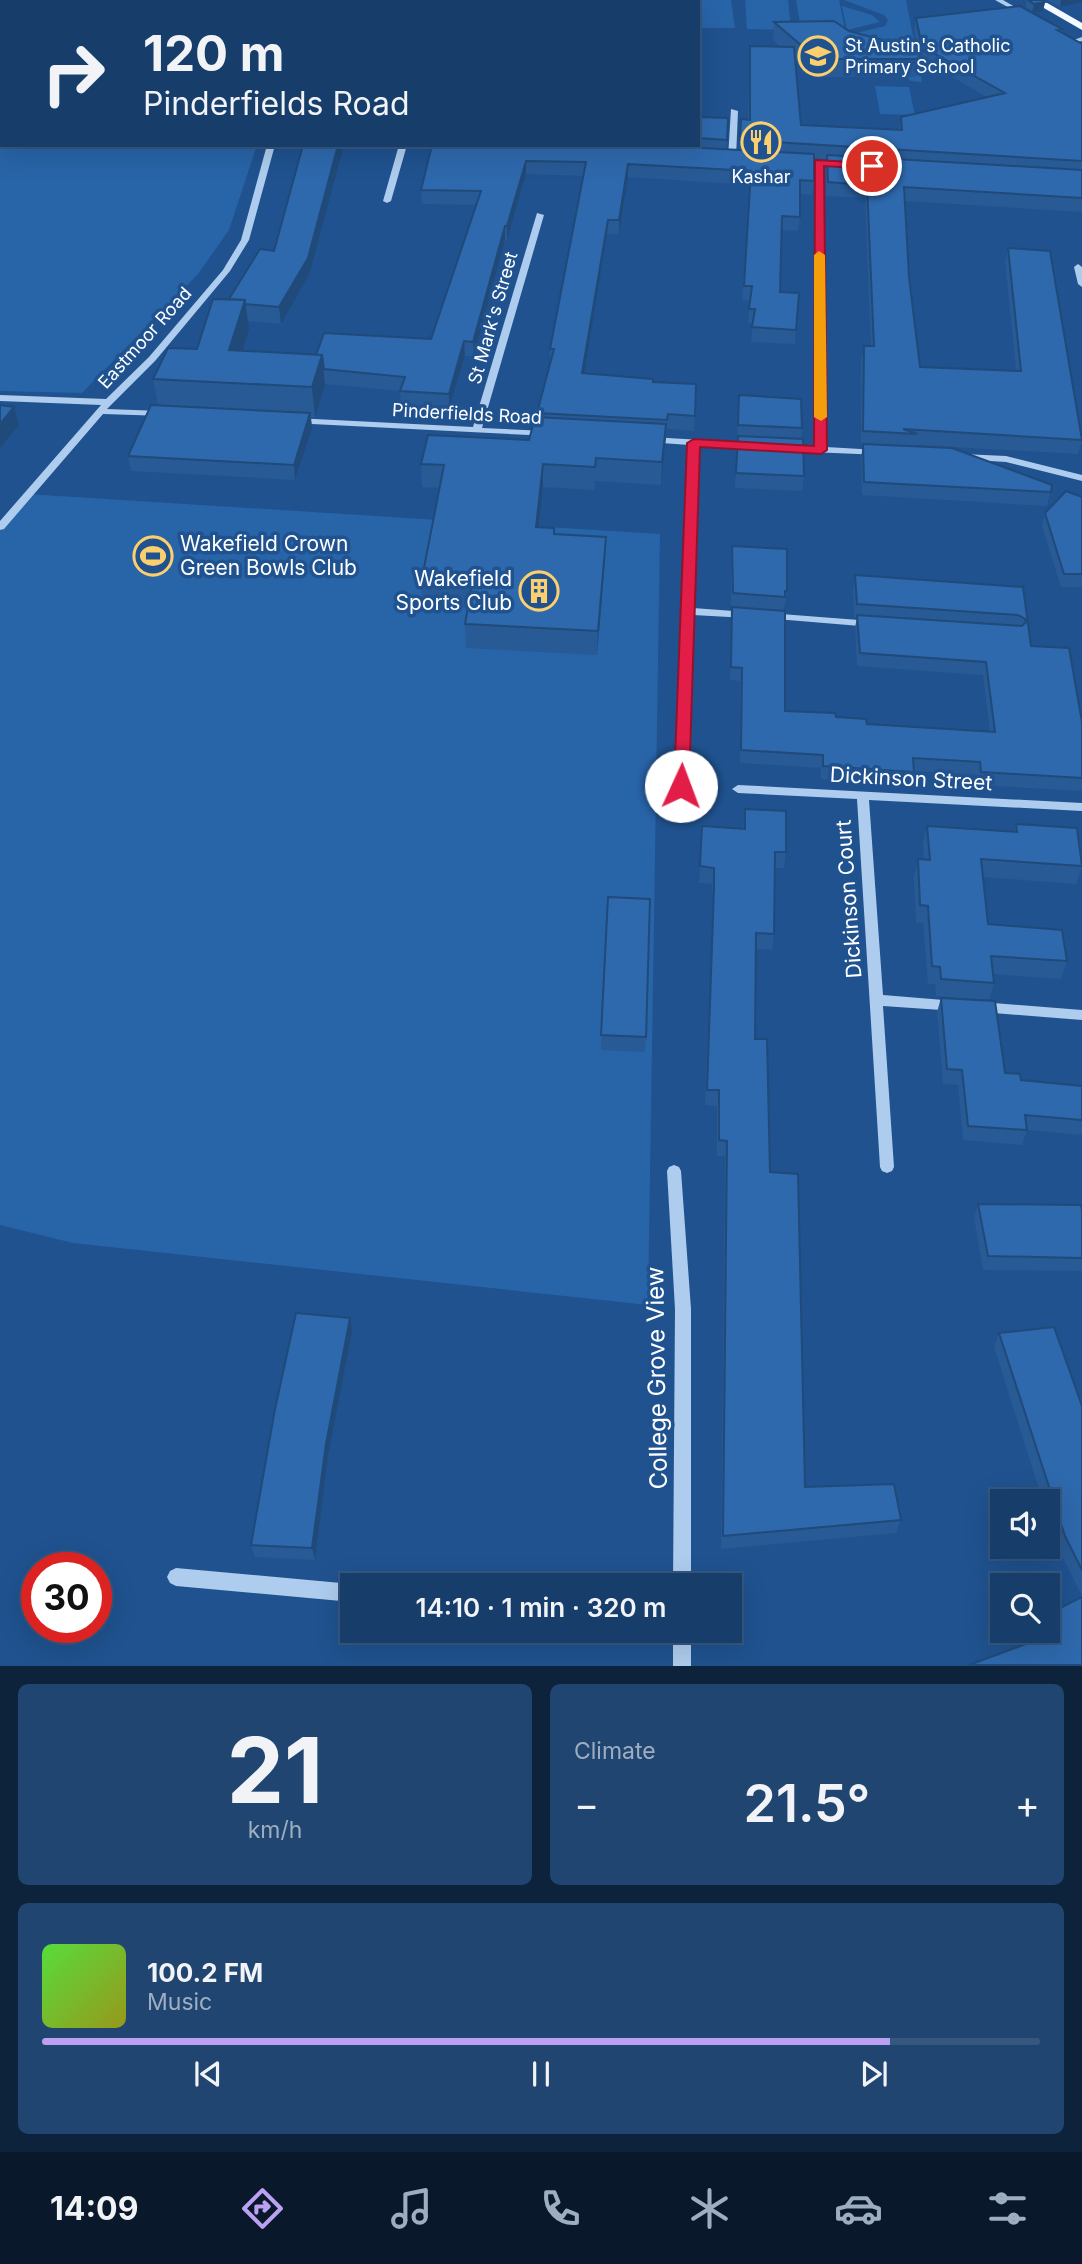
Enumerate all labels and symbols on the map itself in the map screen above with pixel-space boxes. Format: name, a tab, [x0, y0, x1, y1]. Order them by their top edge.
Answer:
school or university icon: St Austin's Catholic Primary School	[797, 35, 839, 77]
place label: St Austin's Catholic Primary School	[845, 35, 1011, 77]
restaurant icon: Kashar	[740, 121, 782, 163]
pin	[842, 136, 902, 196]
place label: Kashar	[731, 166, 791, 187]
street label: St Mark's Street	[464, 249, 521, 386]
street label: Eastmoor Road	[94, 283, 196, 393]
street label: Pinderfields Road	[392, 399, 542, 428]
place label: Wakefield Crown Green Bowls Club	[180, 531, 357, 580]
sports icon: Wakefield Crown Green Bowls Club	[132, 535, 174, 577]
place label: Wakefield Sports Club	[395, 566, 512, 615]
building icon: Wakefield Sports Club	[518, 570, 560, 612]
position arrow	[644, 749, 718, 823]
street label: Dickinson Street	[829, 762, 993, 795]
street label: Dickinson Court	[830, 819, 867, 979]
street label: College Grove View	[640, 1266, 673, 1490]
speed limit sign: 30	[21, 1552, 112, 1643]

